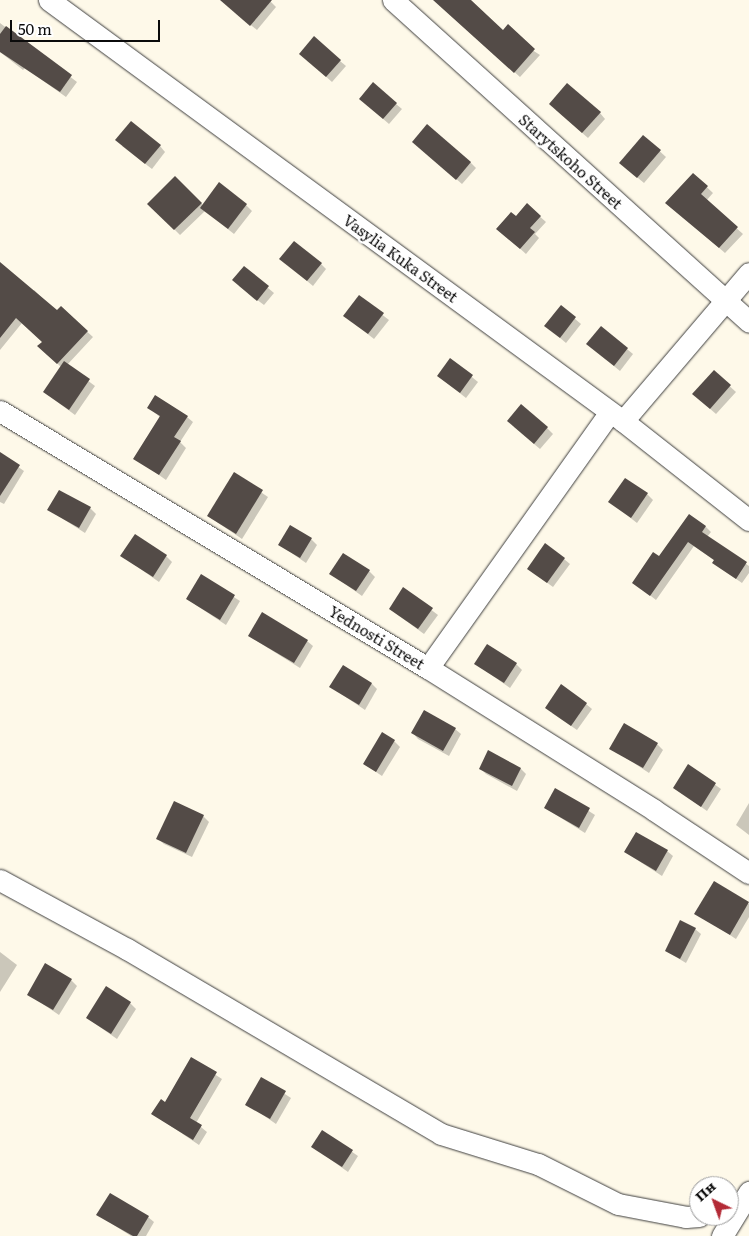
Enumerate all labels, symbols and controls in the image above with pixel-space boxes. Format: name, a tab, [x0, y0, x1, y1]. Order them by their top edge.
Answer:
scale bar	[12, 10, 162, 42]
text: 50 m	[18, 17, 52, 40]
street label: Starytskoho Street	[516, 110, 626, 212]
street label: Vasylia Kuka Street	[340, 210, 462, 306]
street label: Yednosti Street	[326, 601, 428, 673]
north arrow	[689, 1176, 739, 1226]
text: Пн	[690, 1176, 719, 1205]

